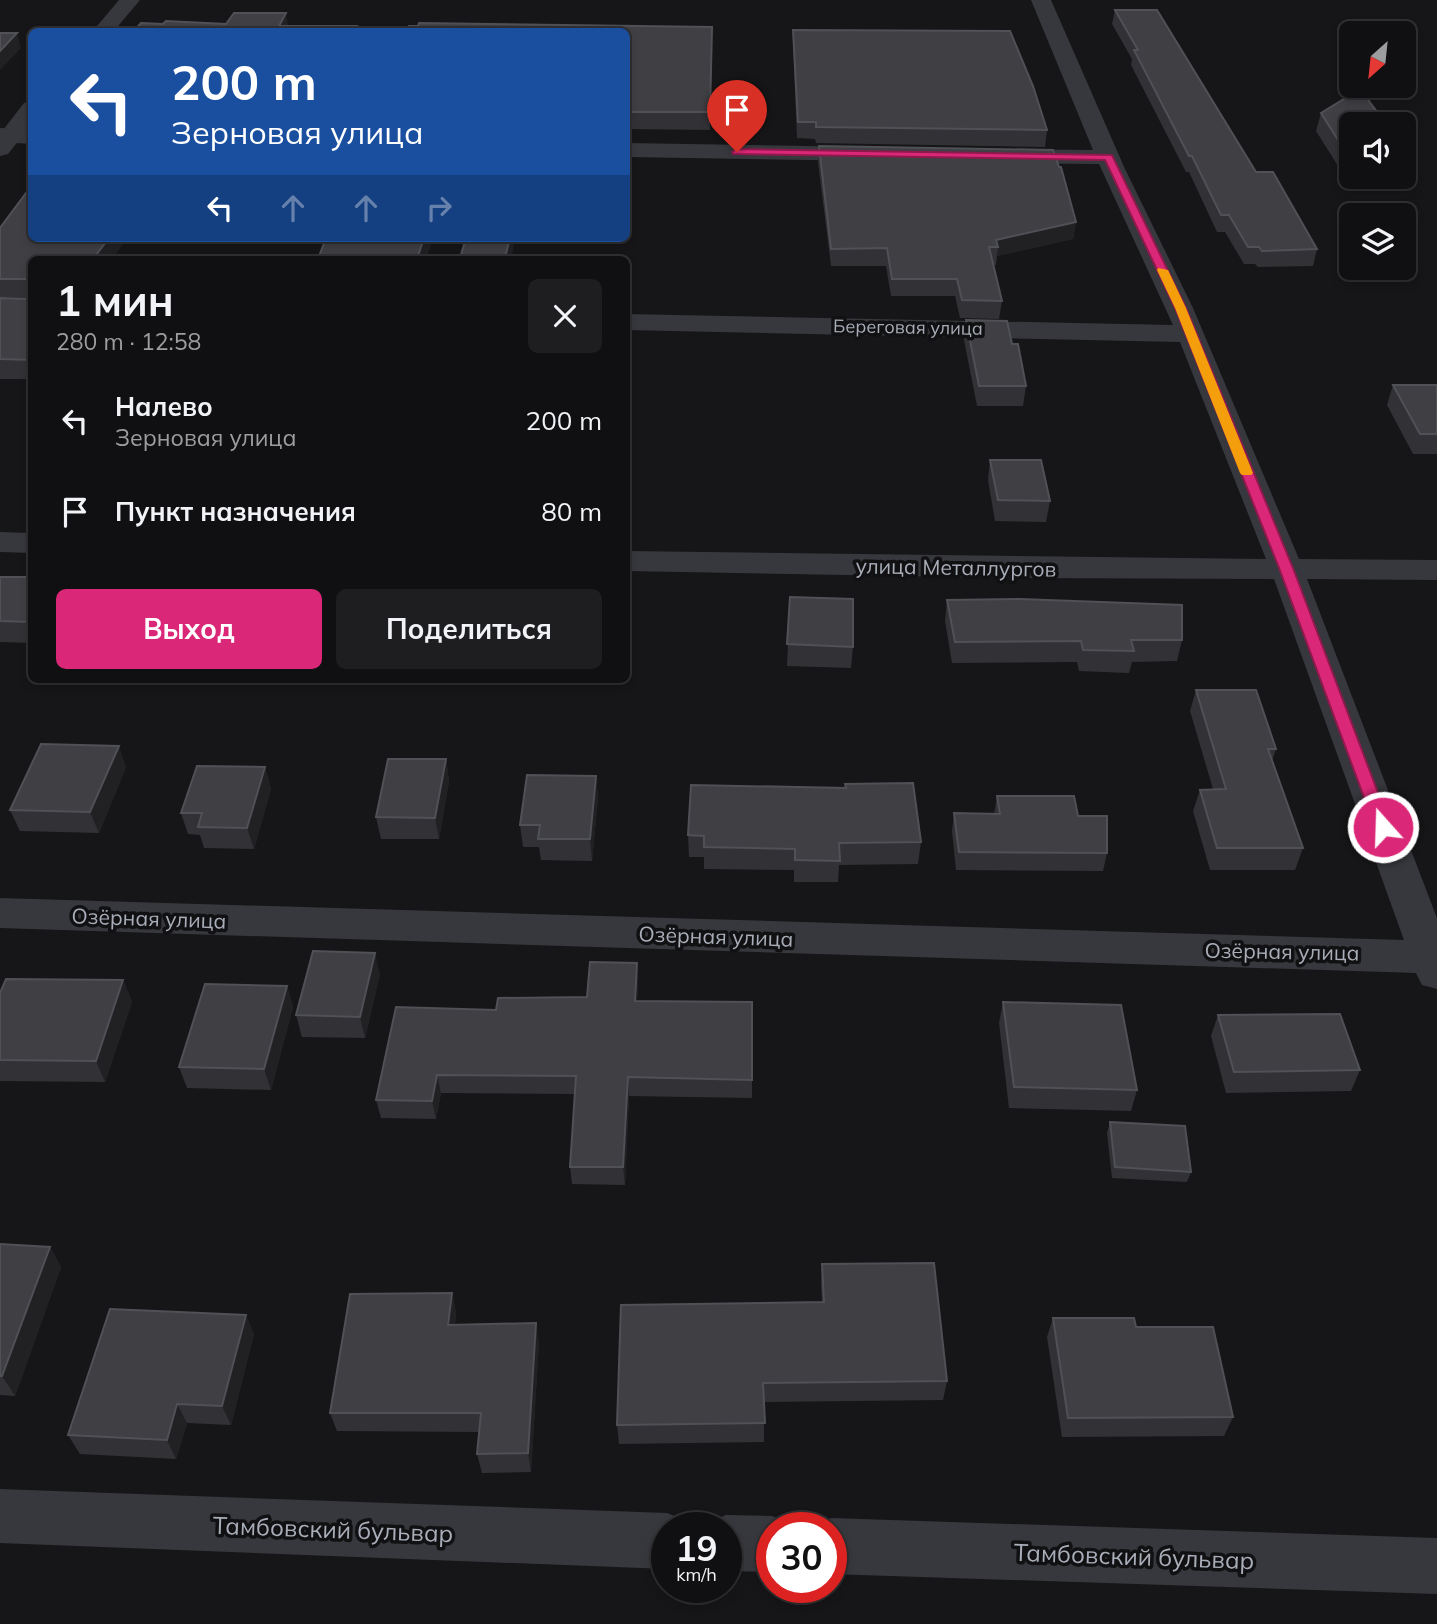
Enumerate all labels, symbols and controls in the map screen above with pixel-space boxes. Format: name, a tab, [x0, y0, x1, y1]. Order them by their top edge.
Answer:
north arrow	[1339, 21, 1416, 98]
map controls	[1339, 21, 1416, 280]
text: 200 m	[171, 51, 317, 112]
icon: left	[56, 56, 147, 147]
pin	[707, 80, 767, 152]
icon: arrive	[718, 91, 756, 129]
text: Зерновая улица	[171, 112, 423, 152]
button: sound	[1339, 112, 1416, 189]
icon: left	[201, 189, 239, 227]
icon: ahead	[274, 189, 312, 227]
icon: ahead	[347, 189, 385, 227]
icon: right	[420, 189, 458, 227]
button: layers	[1339, 203, 1416, 280]
text: 1 мин	[56, 274, 174, 327]
button: close	[528, 279, 602, 353]
street label: Береговая улица	[833, 314, 983, 340]
text: 280 m · 12:58	[56, 327, 201, 356]
text: Налево	[115, 390, 213, 423]
icon: left	[56, 402, 94, 440]
text: 200 m	[526, 404, 602, 437]
text: Зерновая улица	[115, 423, 296, 452]
icon: arrive	[56, 493, 94, 531]
text: Пункт назначения	[115, 495, 356, 528]
text: 80 m	[541, 495, 602, 528]
street label: улица Металлургов	[855, 552, 1057, 582]
button: Выход	[56, 589, 322, 669]
button: Поделиться	[336, 589, 602, 669]
position arrow	[1346, 790, 1420, 864]
street label: Озёрная улица	[71, 902, 227, 934]
street label: Озёрная улица	[638, 920, 794, 952]
street label: Озёрная улица	[1204, 937, 1360, 965]
street label: Тамбовский бульвар	[212, 1510, 454, 1548]
speed limit sign: 30	[756, 1512, 847, 1603]
text: 19	[675, 1526, 718, 1570]
street label: Тамбовский бульвар	[1013, 1537, 1255, 1575]
text: km/h	[676, 1563, 717, 1586]

